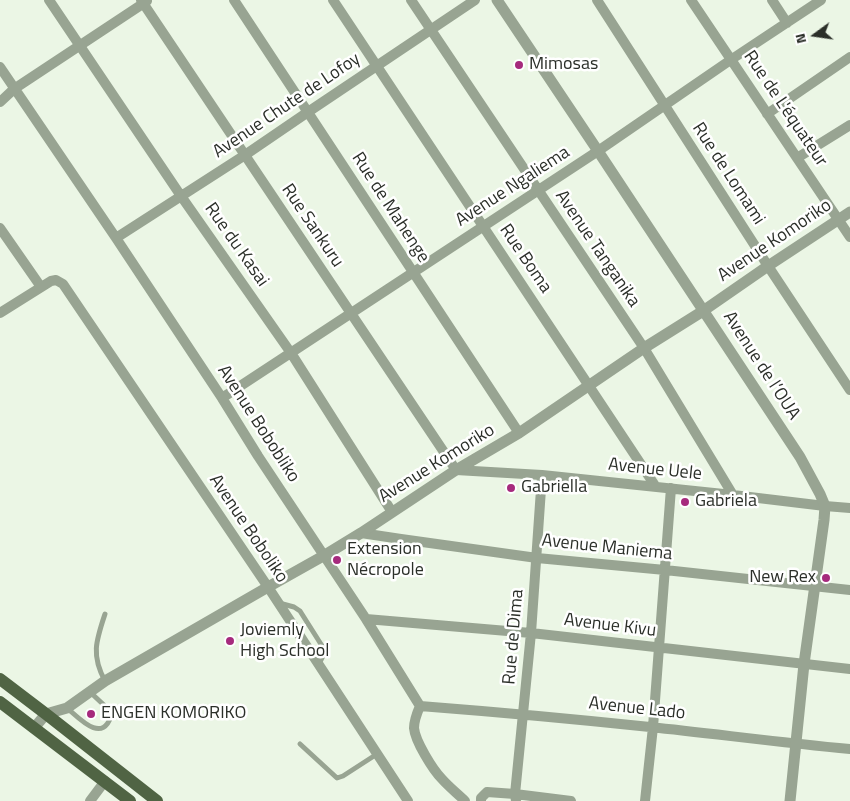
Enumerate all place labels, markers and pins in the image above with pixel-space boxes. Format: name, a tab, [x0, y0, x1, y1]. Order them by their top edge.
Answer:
place label: Mimosas	[529, 54, 598, 76]
marker: Mimosas	[513, 59, 525, 71]
place label: Gabriella	[521, 477, 587, 499]
marker: Gabriella	[505, 482, 517, 494]
place label: Gabriela	[695, 491, 757, 513]
marker: Gabriela	[679, 496, 691, 508]
place label: Extension Nécropole	[347, 539, 424, 582]
marker: Extension Nécropole	[331, 554, 343, 566]
place label: New Rex	[749, 567, 816, 589]
marker: New Rex	[820, 572, 832, 584]
place label: Joviemly High School	[240, 620, 329, 662]
marker: Joviemly High School	[224, 635, 236, 647]
place label: ENGEN KOMORIKO	[101, 703, 246, 725]
marker: ENGEN KOMORIKO	[85, 708, 97, 720]

